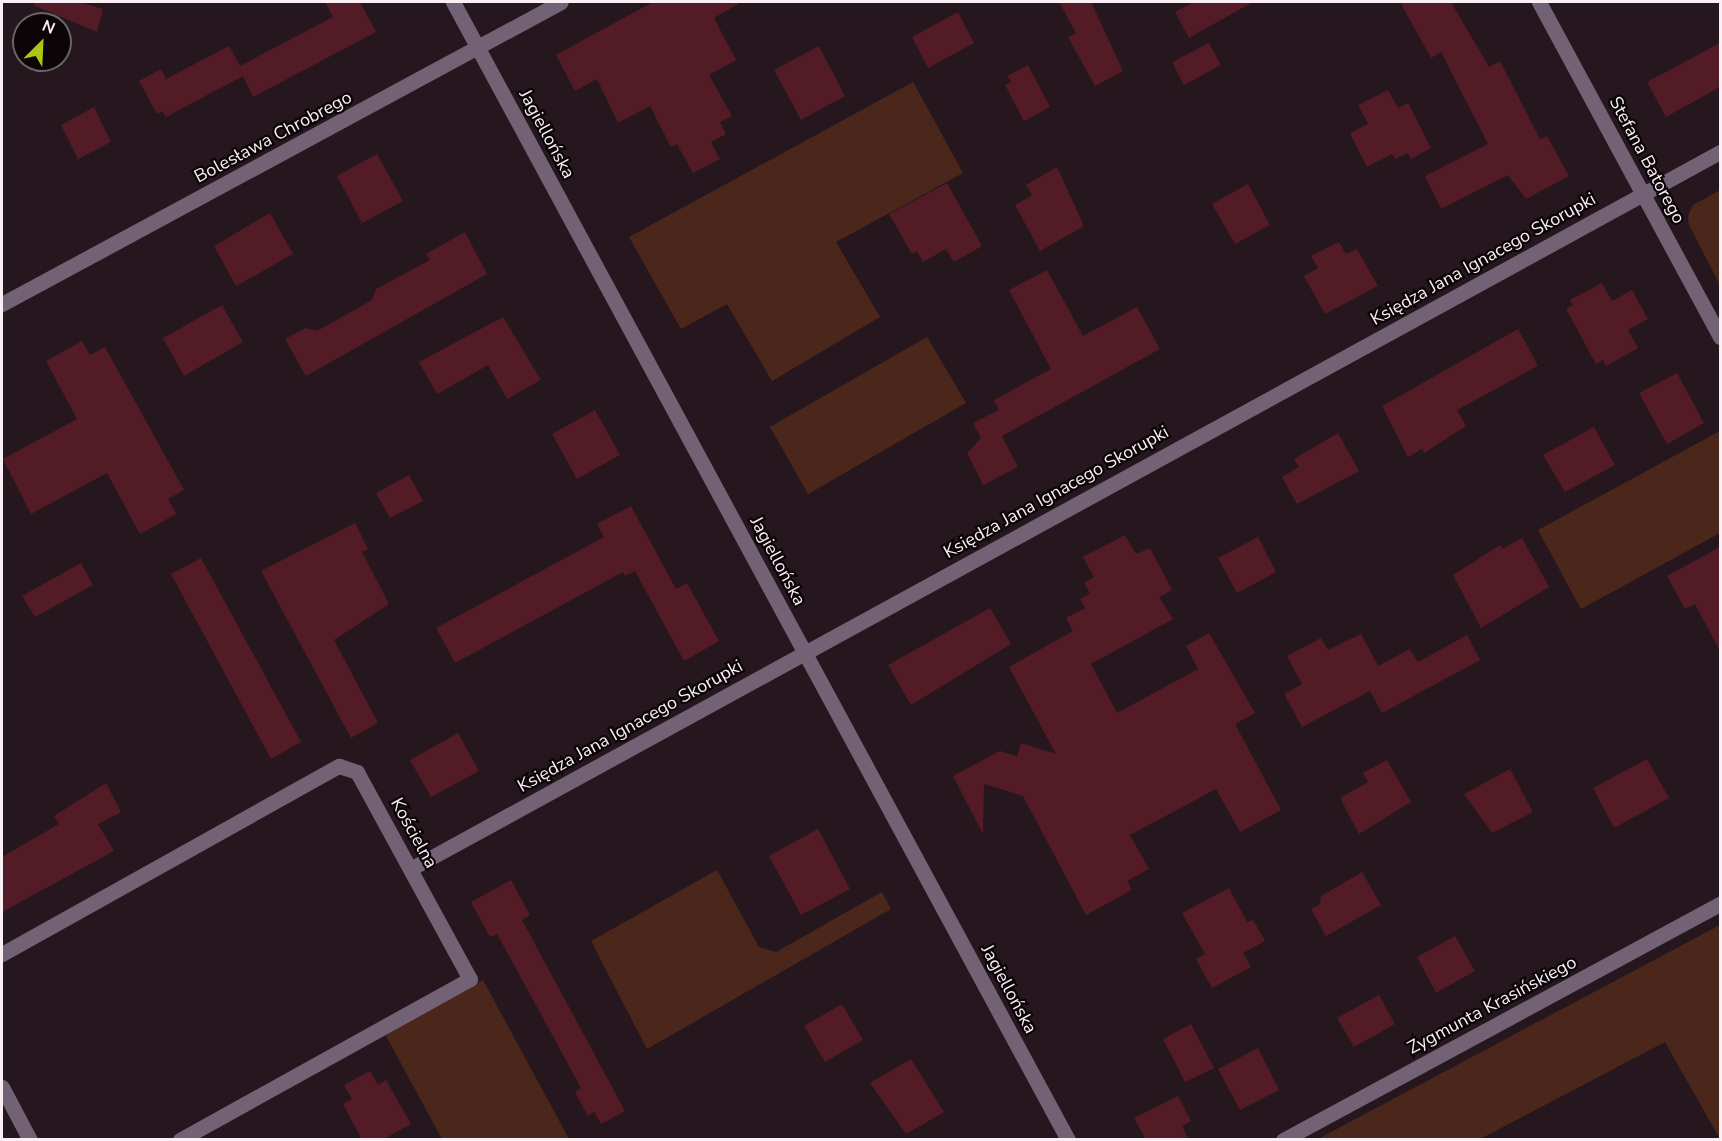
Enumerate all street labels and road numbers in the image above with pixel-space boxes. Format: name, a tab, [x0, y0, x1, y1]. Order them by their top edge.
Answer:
street label: Bolesława Chrobrego	[191, 86, 355, 188]
street label: Jagiellońska	[515, 86, 579, 182]
street label: Stefana Batorego	[1604, 93, 1690, 227]
street label: Księdza Jana Ignacego Skorupki	[1367, 188, 1599, 330]
street label: Księdza Jana Ignacego Skorupki	[940, 421, 1172, 563]
street label: Jagiellońska	[746, 513, 810, 609]
street label: Księdza Jana Ignacego Skorupki	[514, 655, 746, 797]
street label: Kościelna	[386, 794, 442, 872]
street label: Jagiellońska	[977, 941, 1041, 1037]
street label: Zygmunta Krasińskiego	[1404, 951, 1580, 1059]

